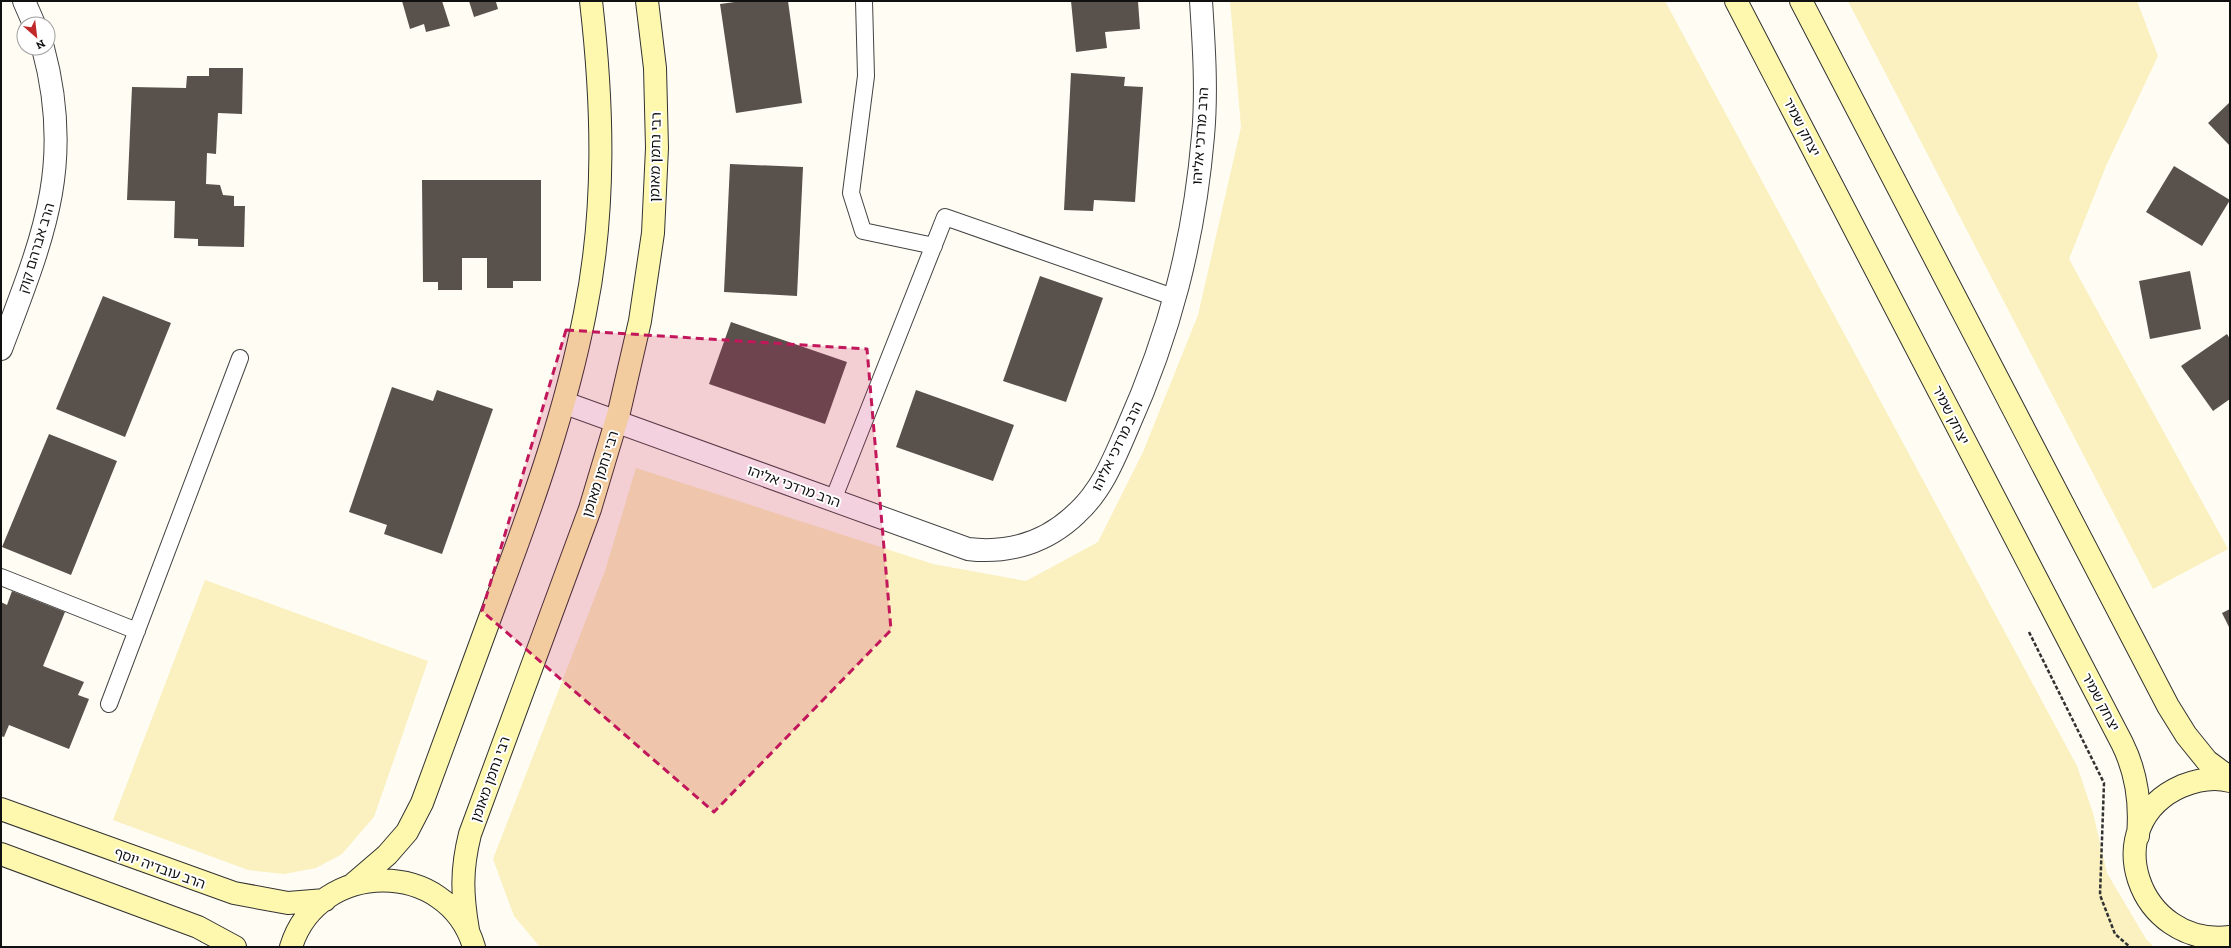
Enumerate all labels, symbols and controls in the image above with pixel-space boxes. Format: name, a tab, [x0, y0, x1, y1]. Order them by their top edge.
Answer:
north arrow	[16, 16, 56, 56]
text: N	[33, 37, 47, 52]
street label: הרב מרדכי אליהו	[1189, 87, 1212, 185]
street label: יצחק שמיר	[1780, 95, 1824, 160]
street label: רבי נחמן מאומן	[646, 112, 665, 202]
street label: הרב אברהם קוק	[15, 201, 58, 296]
street label: יצחק שמיר	[1929, 383, 1973, 448]
street label: הרב מרדכי אליהו	[1088, 399, 1147, 494]
street label: רבי נחמן מאומן	[579, 429, 622, 519]
street label: הרב מרדכי אליהו	[745, 462, 843, 511]
street label: יצחק שמיר	[2078, 670, 2123, 734]
street label: רבי נחמן מאומן	[467, 734, 514, 824]
street label: הרב עובדיה יוסף	[112, 844, 208, 893]

